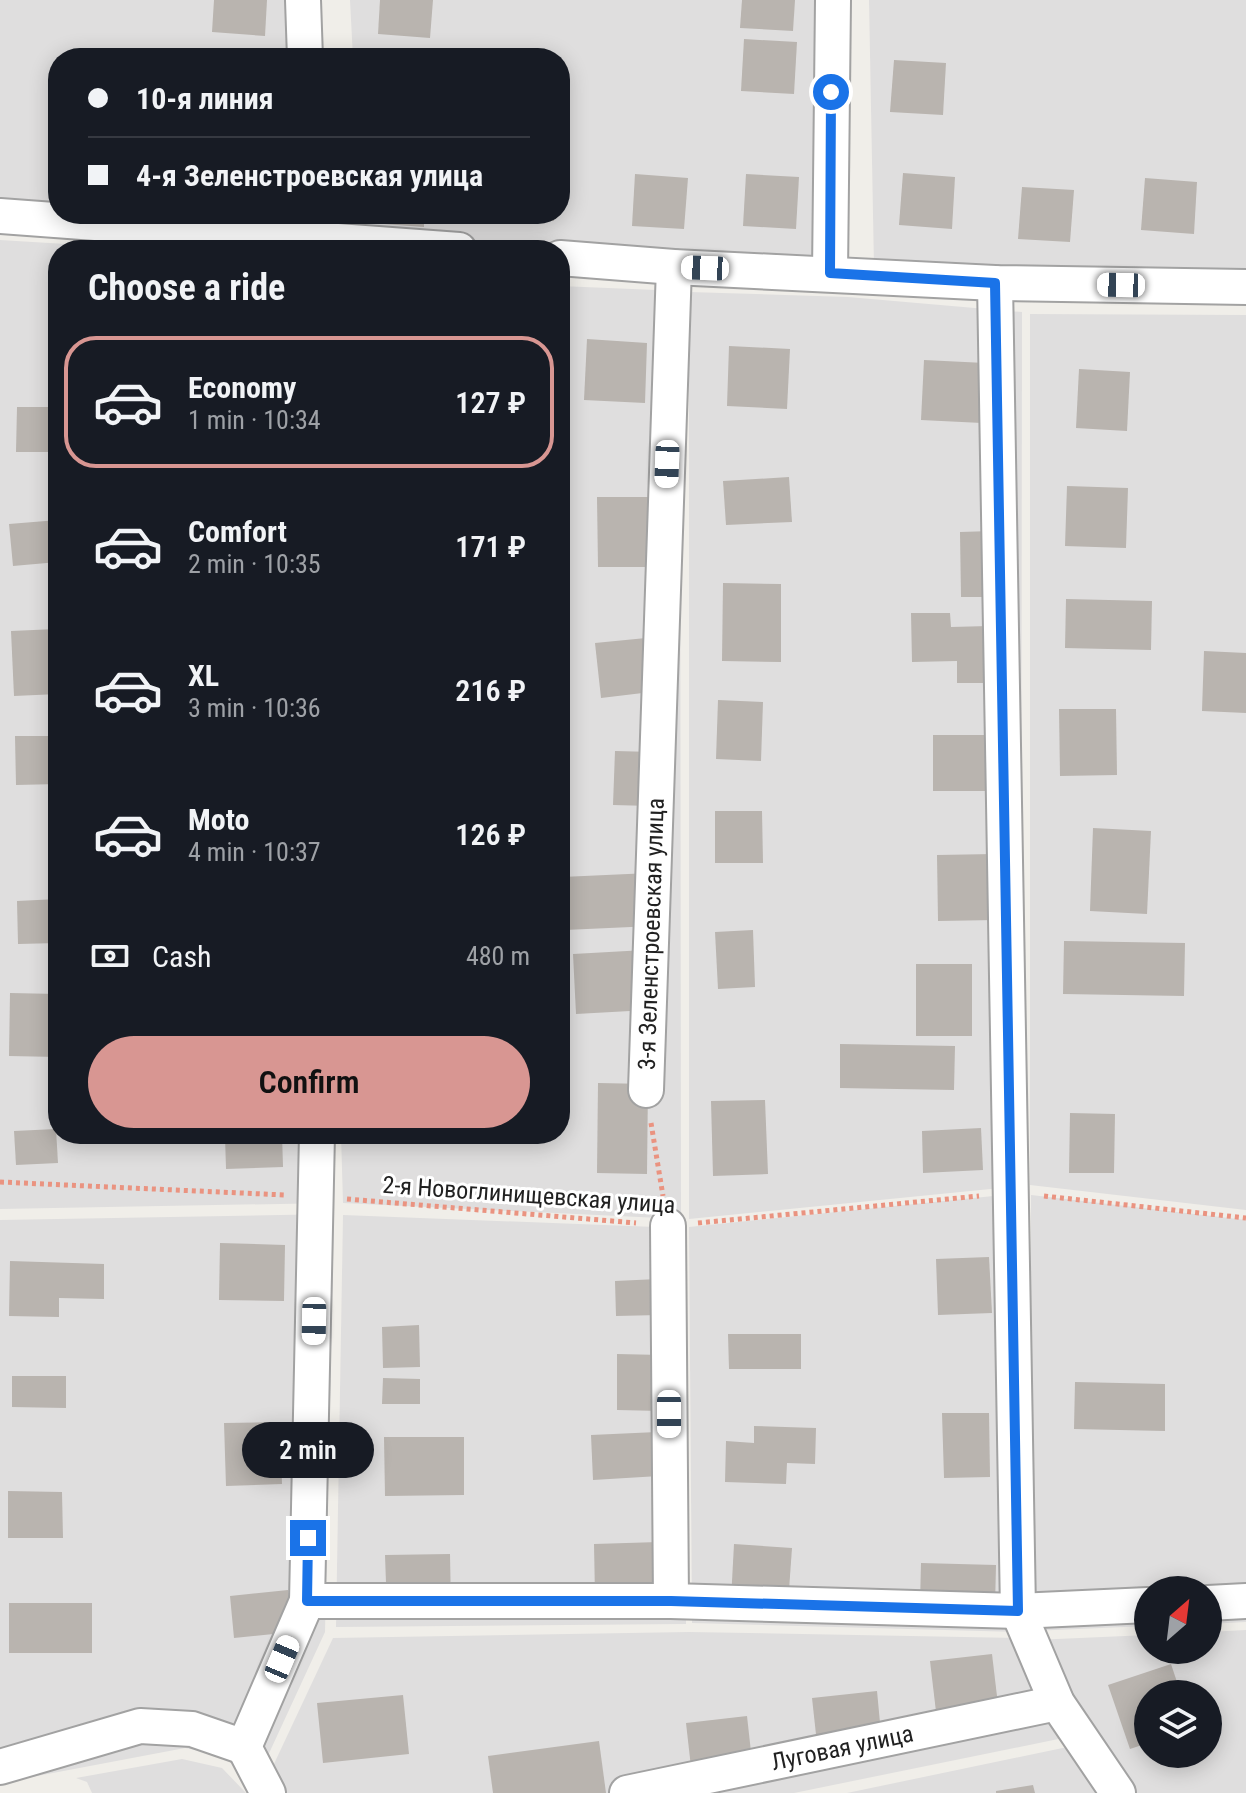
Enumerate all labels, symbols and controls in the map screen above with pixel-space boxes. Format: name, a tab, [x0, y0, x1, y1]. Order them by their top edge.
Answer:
route start	[813, 74, 849, 110]
text: 10-я линия	[136, 81, 274, 116]
text: 4-я Зеленстроевская улица	[136, 158, 483, 193]
car	[681, 255, 729, 281]
text: Choose a ride	[88, 267, 285, 309]
car	[1097, 273, 1145, 297]
icon: car	[92, 366, 164, 438]
text: Economy	[188, 370, 296, 405]
text: 127 ₽	[455, 385, 526, 420]
text: 1 min · 10:34	[188, 405, 321, 435]
car	[654, 440, 680, 488]
icon: car	[92, 510, 164, 582]
text: Comfort	[188, 514, 287, 549]
text: 171 ₽	[455, 529, 526, 564]
text: 2 min · 10:35	[188, 549, 321, 579]
icon: car	[92, 654, 164, 726]
text: XL	[188, 658, 219, 693]
text: 216 ₽	[455, 673, 526, 708]
text: 3 min · 10:36	[188, 693, 321, 723]
icon: car	[92, 798, 164, 870]
street label: 3-я Зеленстроевская улица	[633, 798, 670, 1071]
text: Moto	[188, 802, 249, 837]
text: 126 ₽	[455, 817, 526, 852]
text: 4 min · 10:37	[188, 837, 321, 867]
icon: cash	[88, 934, 132, 978]
text: Cash	[152, 939, 212, 974]
text: 480 m	[466, 941, 530, 971]
button: Confirm	[88, 1036, 530, 1128]
street label: 2-я Новоглинищевская улица	[382, 1171, 676, 1219]
car	[302, 1297, 326, 1345]
car	[657, 1390, 681, 1438]
callout: 2 min	[242, 1422, 374, 1478]
text: 2 min	[279, 1435, 337, 1465]
route end	[290, 1520, 326, 1556]
north arrow	[1134, 1576, 1222, 1664]
map controls	[1134, 1576, 1222, 1768]
car	[262, 1632, 302, 1686]
button: layers	[1134, 1680, 1222, 1768]
street label: Луговая улица	[769, 1719, 916, 1776]

